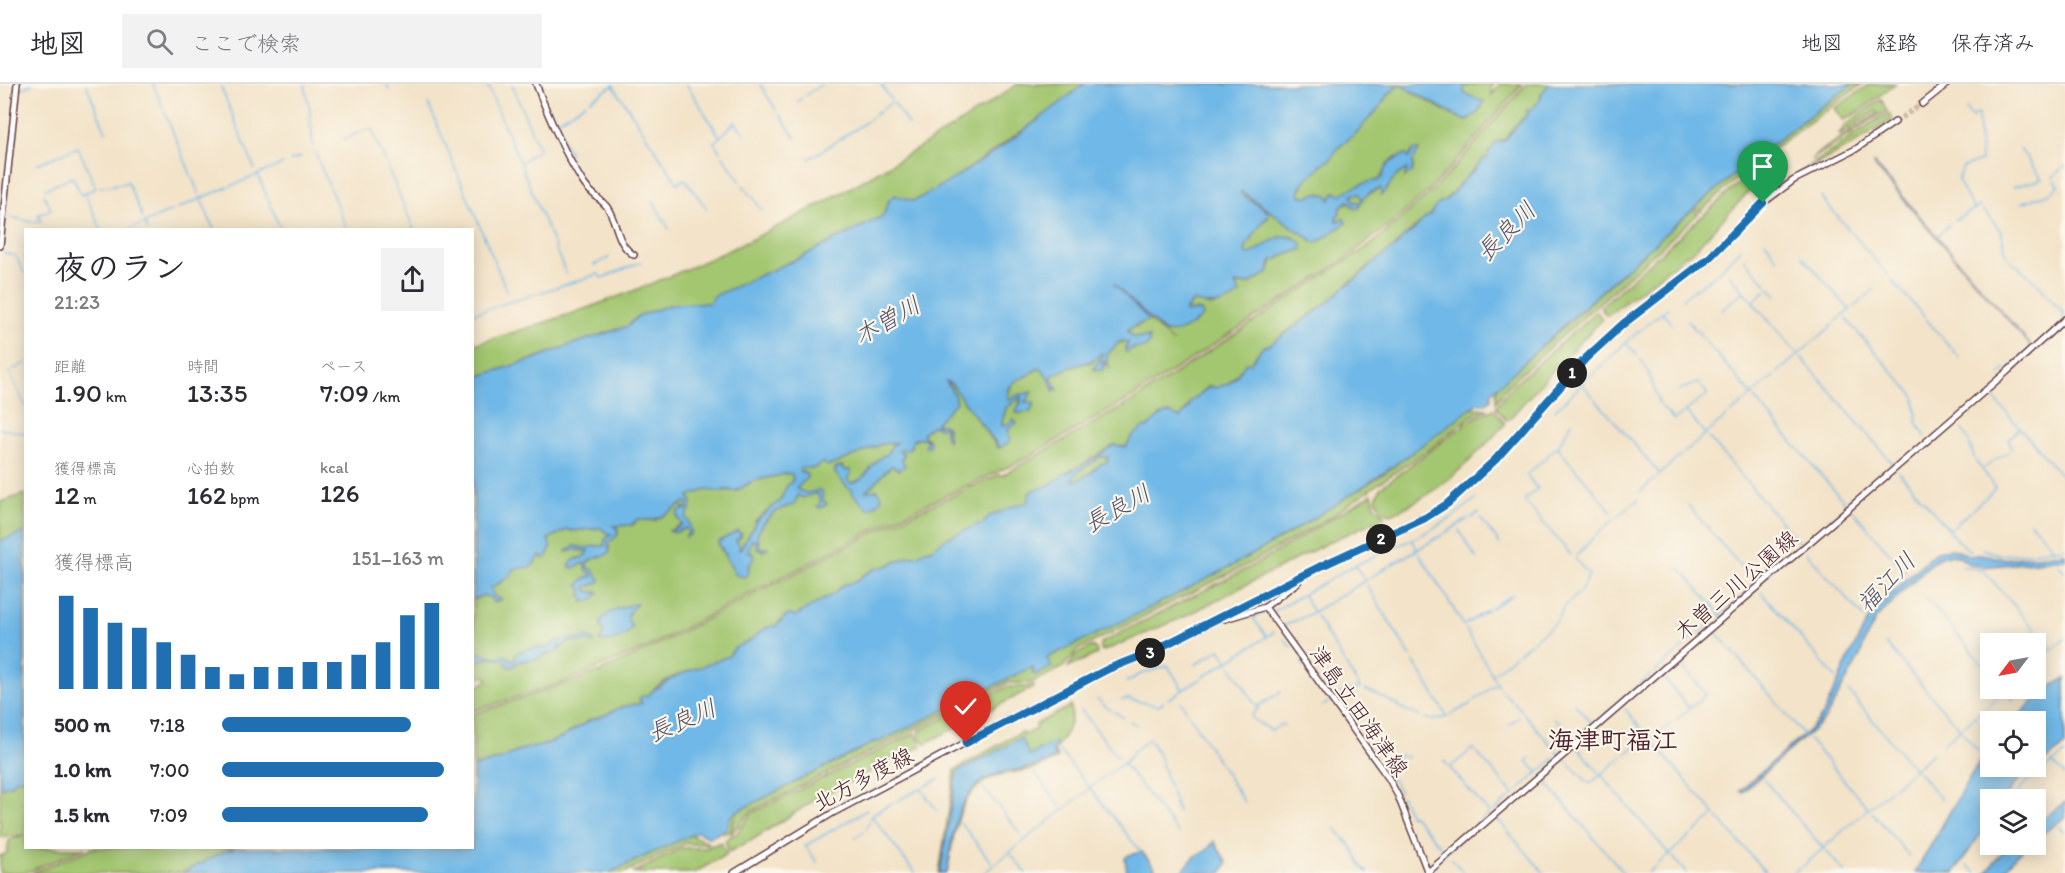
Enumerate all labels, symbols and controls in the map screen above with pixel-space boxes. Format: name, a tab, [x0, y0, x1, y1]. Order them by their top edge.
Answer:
search box	[122, 14, 542, 68]
icon: search	[143, 25, 176, 58]
text: 地図	[30, 26, 86, 60]
text: ここで検索	[191, 30, 301, 57]
text: 地図	[1801, 30, 1843, 55]
text: 経路	[1876, 30, 1918, 55]
text: 保存済み	[1951, 30, 2035, 55]
pin	[1737, 141, 1788, 203]
icon: arrive	[1746, 150, 1779, 183]
water label: 長良川	[1470, 195, 1542, 267]
text: 夜のラン	[54, 248, 186, 287]
button: share	[381, 248, 444, 311]
text: 21:23	[54, 290, 100, 314]
water label: 木曽川	[848, 290, 926, 350]
text: 距離	[54, 357, 86, 376]
text: 時間	[187, 357, 219, 376]
text: ペース	[320, 357, 367, 376]
pin: 1	[1557, 358, 1587, 388]
text: 1	[1568, 363, 1576, 382]
text: 1.90	[54, 377, 102, 409]
text: 13:35	[187, 377, 247, 409]
text: 7:09	[320, 377, 369, 409]
text: km	[102, 387, 127, 406]
text: /km	[369, 387, 400, 406]
text: kcal	[320, 458, 348, 477]
text: 獲得標高	[54, 459, 118, 478]
text: 心拍数	[187, 459, 235, 478]
text: 126	[320, 477, 360, 509]
water label: 長良川	[1078, 478, 1156, 538]
text: 12	[54, 479, 80, 511]
text: 162	[187, 479, 227, 511]
text: m	[80, 489, 97, 508]
text: bpm	[227, 489, 260, 508]
pin: 2	[1366, 524, 1396, 554]
street label: 木曽三川公園線	[1669, 524, 1803, 646]
text: 2	[1377, 529, 1385, 548]
text: 151–163 m	[352, 546, 444, 570]
water label: 福江川	[1851, 546, 1921, 618]
text: 獲得標高	[54, 550, 134, 574]
north arrow	[1980, 633, 2046, 699]
map controls	[1980, 633, 2046, 855]
pin: 3	[1135, 638, 1165, 668]
street label: 津島立田海津線	[1304, 640, 1414, 782]
text: 3	[1146, 643, 1154, 662]
pin	[940, 681, 991, 743]
icon: check	[949, 690, 982, 723]
water label: 長良川	[643, 693, 721, 747]
button: locate	[1980, 711, 2046, 777]
text: 500 m	[54, 713, 110, 737]
text: 7:18	[150, 713, 185, 737]
district label: 海津町福江	[1548, 724, 1678, 756]
street label: 北方多度線	[808, 741, 918, 817]
text: 1.0 km	[54, 758, 111, 782]
text: 7:00	[150, 758, 189, 782]
button: layers	[1980, 789, 2046, 855]
text: 1.5 km	[54, 803, 110, 827]
text: 7:09	[150, 803, 188, 827]

